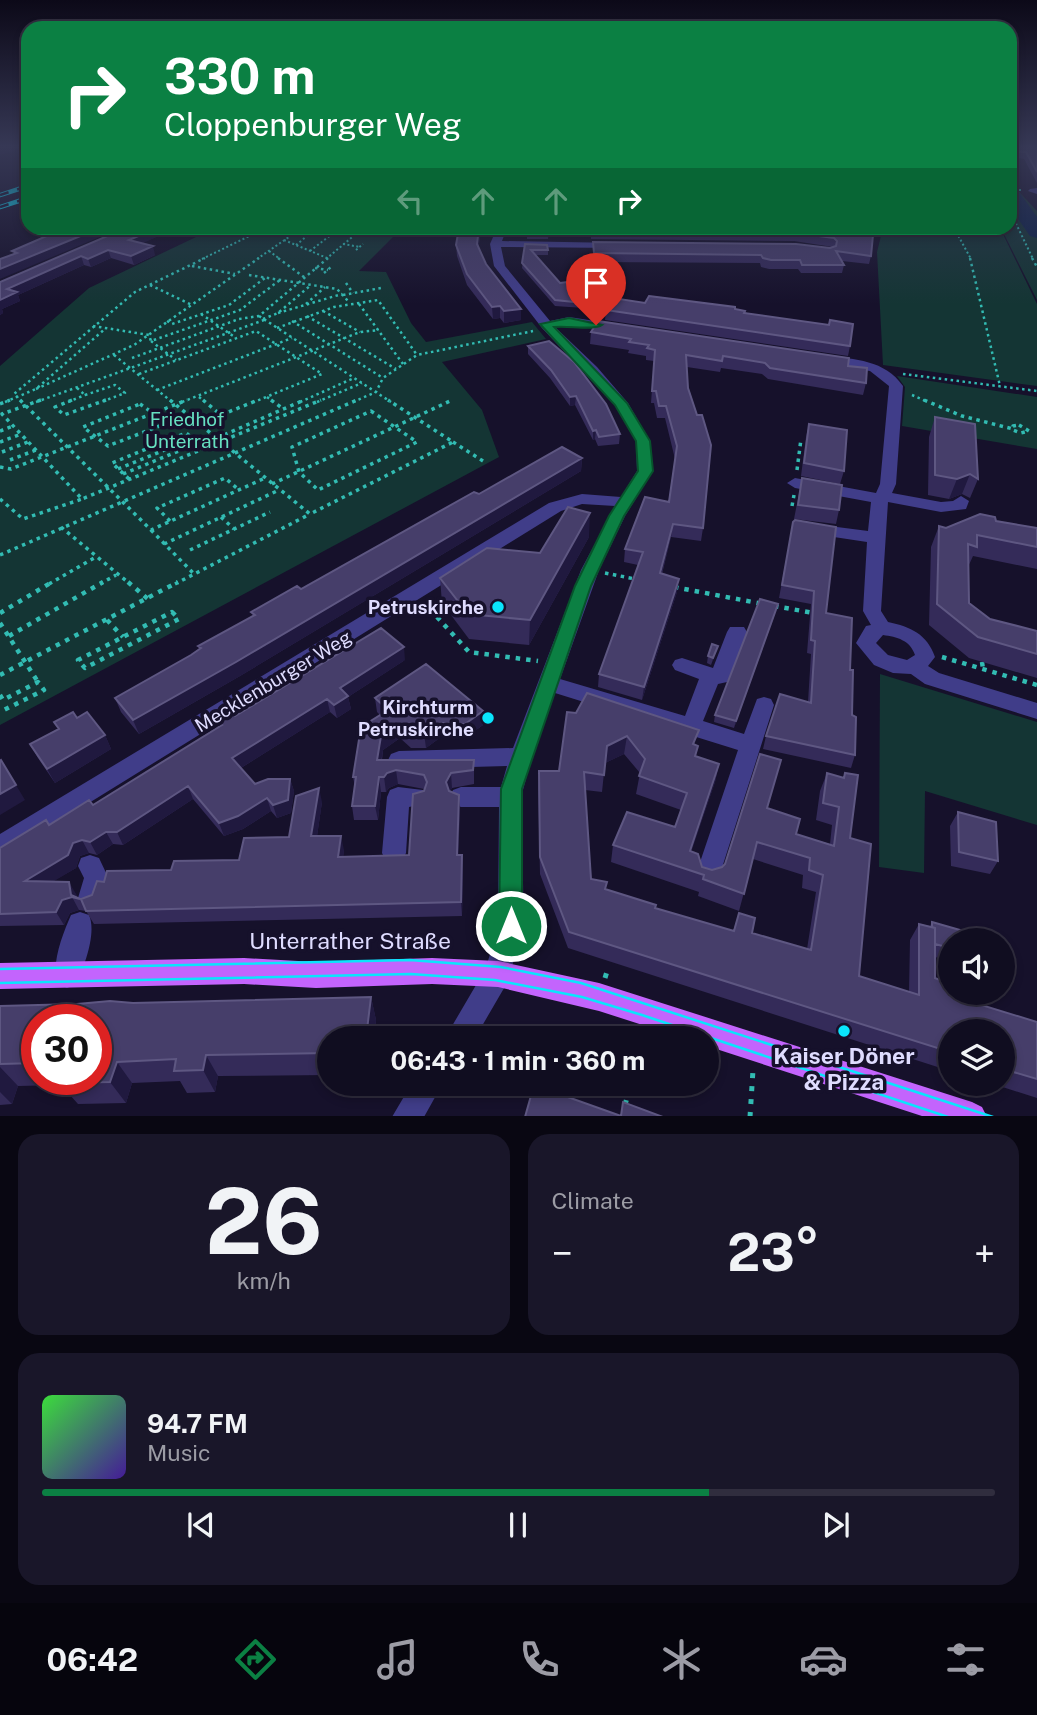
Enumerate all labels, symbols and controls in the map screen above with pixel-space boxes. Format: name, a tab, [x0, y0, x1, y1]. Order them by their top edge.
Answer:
text: 330 m	[164, 47, 315, 105]
icon: right	[49, 49, 140, 140]
text: Cloppenburger Weg	[164, 106, 462, 143]
icon: left	[391, 182, 429, 220]
icon: ahead	[464, 182, 502, 220]
icon: ahead	[537, 182, 575, 220]
icon: right	[610, 182, 648, 220]
pin	[566, 253, 626, 325]
icon: arrive	[577, 264, 615, 302]
park label: Friedhof Unterrath	[145, 408, 229, 452]
place label: Petruskirche	[368, 596, 484, 618]
marker: Petruskirche	[490, 599, 506, 615]
street label: Mecklenburger Weg	[191, 625, 355, 736]
place label: Kirchturm Petruskirche	[358, 696, 474, 740]
marker: Kirchturm Petruskirche	[480, 710, 496, 726]
position arrow	[474, 889, 548, 963]
street label: Unterrather Straße	[249, 927, 451, 954]
map controls	[938, 928, 1015, 1096]
button: sound	[938, 928, 1015, 1005]
speed limit sign: 30	[21, 1004, 112, 1095]
button: layers	[938, 1019, 1015, 1096]
marker: Kaiser Döner & Pizza	[836, 1023, 852, 1039]
place label: Kaiser Döner & Pizza	[773, 1042, 915, 1095]
text: 06:43 · 1 min · 360 m	[391, 1045, 645, 1076]
text: 26	[205, 1168, 323, 1274]
text: Climate	[552, 1187, 634, 1214]
text: 23°	[727, 1222, 819, 1283]
text: −	[552, 1231, 573, 1276]
text: +	[974, 1231, 995, 1276]
text: km/h	[237, 1267, 291, 1294]
text: 94.7 FM	[147, 1408, 248, 1439]
text: Music	[147, 1439, 211, 1466]
icon: previous	[182, 1506, 220, 1544]
icon: pause	[499, 1506, 537, 1544]
icon: next	[817, 1506, 855, 1544]
icon: directions	[231, 1635, 280, 1684]
icon: music	[373, 1635, 422, 1684]
icon: phone	[515, 1635, 564, 1684]
icon: climate	[657, 1635, 706, 1684]
icon: car	[799, 1635, 848, 1684]
icon: filters	[941, 1635, 990, 1684]
text: 06:42	[47, 1641, 138, 1678]

